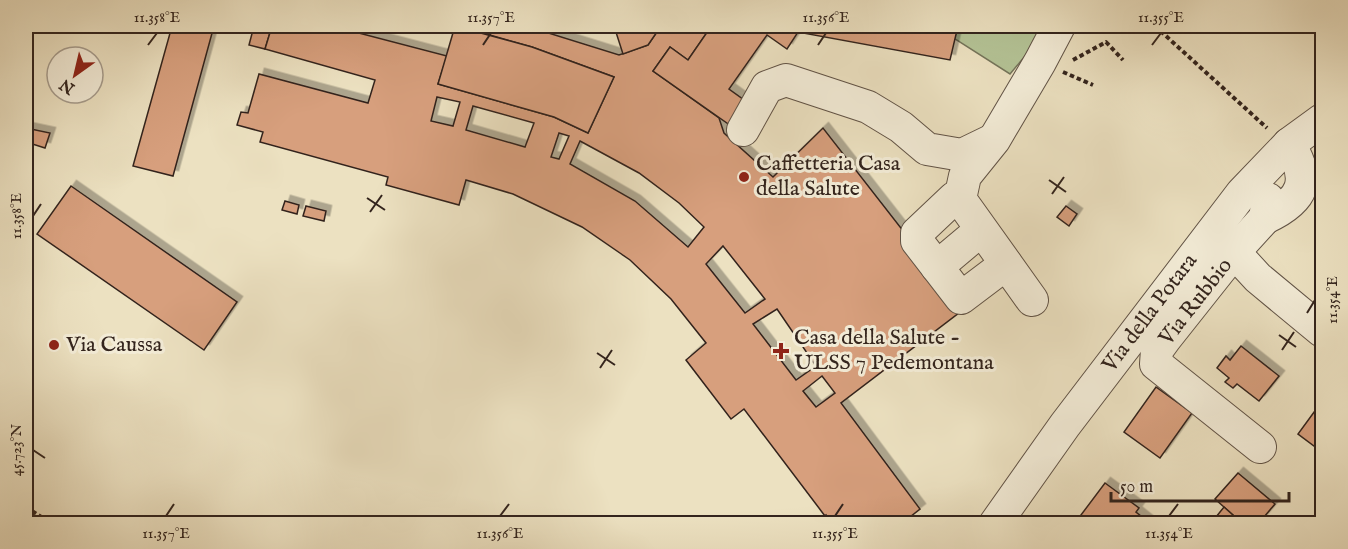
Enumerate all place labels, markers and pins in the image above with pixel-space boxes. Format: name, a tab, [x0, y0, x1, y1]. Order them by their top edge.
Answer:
place label: Caffetteria Casa della Salute	[756, 150, 901, 203]
marker: Caffetteria Casa della Salute	[737, 170, 751, 184]
place label: Casa della Salute - ULSS 7 Pedemontana	[794, 324, 994, 377]
place label: Via Caussa	[65, 331, 163, 359]
marker: Via Caussa	[47, 338, 61, 352]
marker: Casa della Salute - ULSS 7 Pedemontana	[772, 342, 790, 360]

